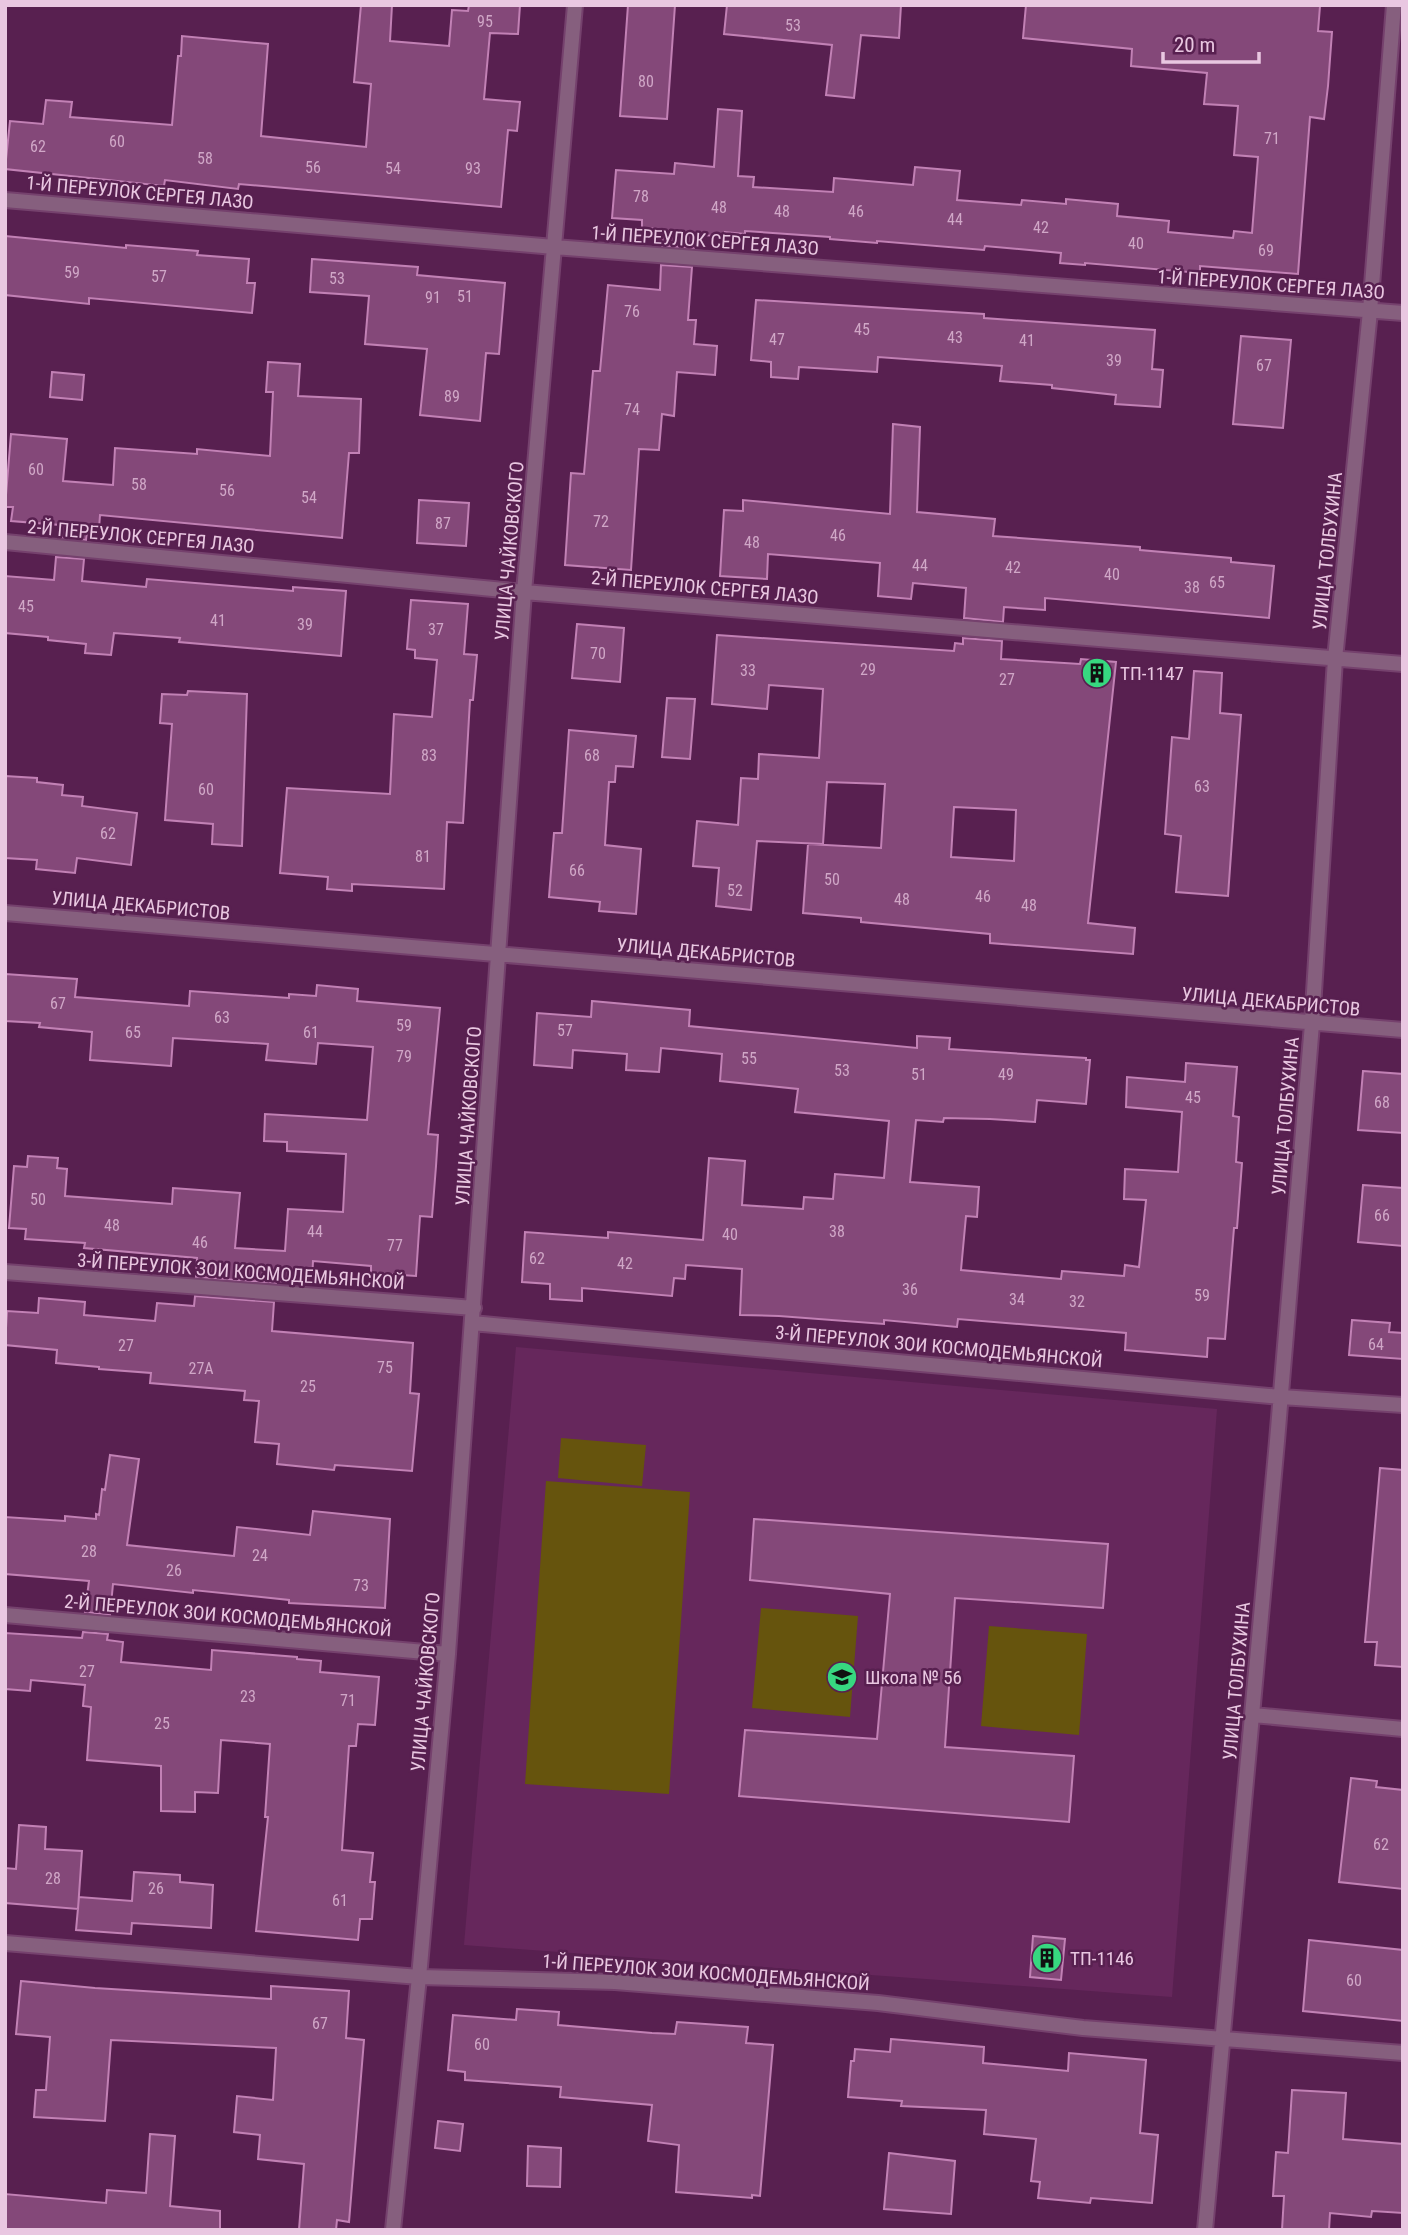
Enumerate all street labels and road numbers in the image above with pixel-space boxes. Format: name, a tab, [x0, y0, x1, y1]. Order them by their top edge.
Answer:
street label: 1-Й ПЕРЕУЛОК СЕРГЕЯ ЛАЗО	[25, 171, 255, 214]
street label: 1-Й ПЕРЕУЛОК СЕРГЕЯ ЛАЗО	[590, 221, 820, 260]
street label: 1-Й ПЕРЕУЛОК СЕРГЕЯ ЛАЗО	[1156, 265, 1386, 304]
street label: УЛИЦА ЧАЙКОВСКОГО	[490, 460, 529, 642]
street label: УЛИЦА ТОЛБУХИНА	[1308, 471, 1347, 631]
street label: 2-Й ПЕРЕУЛОК СЕРГЕЯ ЛАЗО	[26, 515, 256, 558]
street label: 2-Й ПЕРЕУЛОК СЕРГЕЯ ЛАЗО	[590, 566, 820, 609]
street label: УЛИЦА ДЕКАБРИСТОВ	[51, 886, 231, 925]
street label: УЛИЦА ДЕКАБРИСТОВ	[616, 933, 796, 972]
street label: УЛИЦА ДЕКАБРИСТОВ	[1181, 982, 1361, 1021]
street label: УЛИЦА ЧАЙКОВСКОГО	[451, 1025, 486, 1207]
street label: УЛИЦА ТОЛБУХИНА	[1267, 1036, 1304, 1196]
street label: 3-Й ПЕРЕУЛОК ЗОИ КОСМОДЕМЬЯНСКОЙ	[76, 1249, 406, 1294]
street label: 3-Й ПЕРЕУЛОК ЗОИ КОСМОДЕМЬЯНСКОЙ	[774, 1321, 1104, 1372]
street label: 2-Й ПЕРЕУЛОК ЗОИ КОСМОДЕМЬЯНСКОЙ	[63, 1590, 393, 1641]
street label: УЛИЦА ЧАЙКОВСКОГО	[406, 1591, 445, 1773]
street label: УЛИЦА ТОЛБУХИНА	[1218, 1601, 1255, 1761]
street label: 1-Й ПЕРЕУЛОК ЗОИ КОСМОДЕМЬЯНСКОЙ	[541, 1950, 871, 1995]

